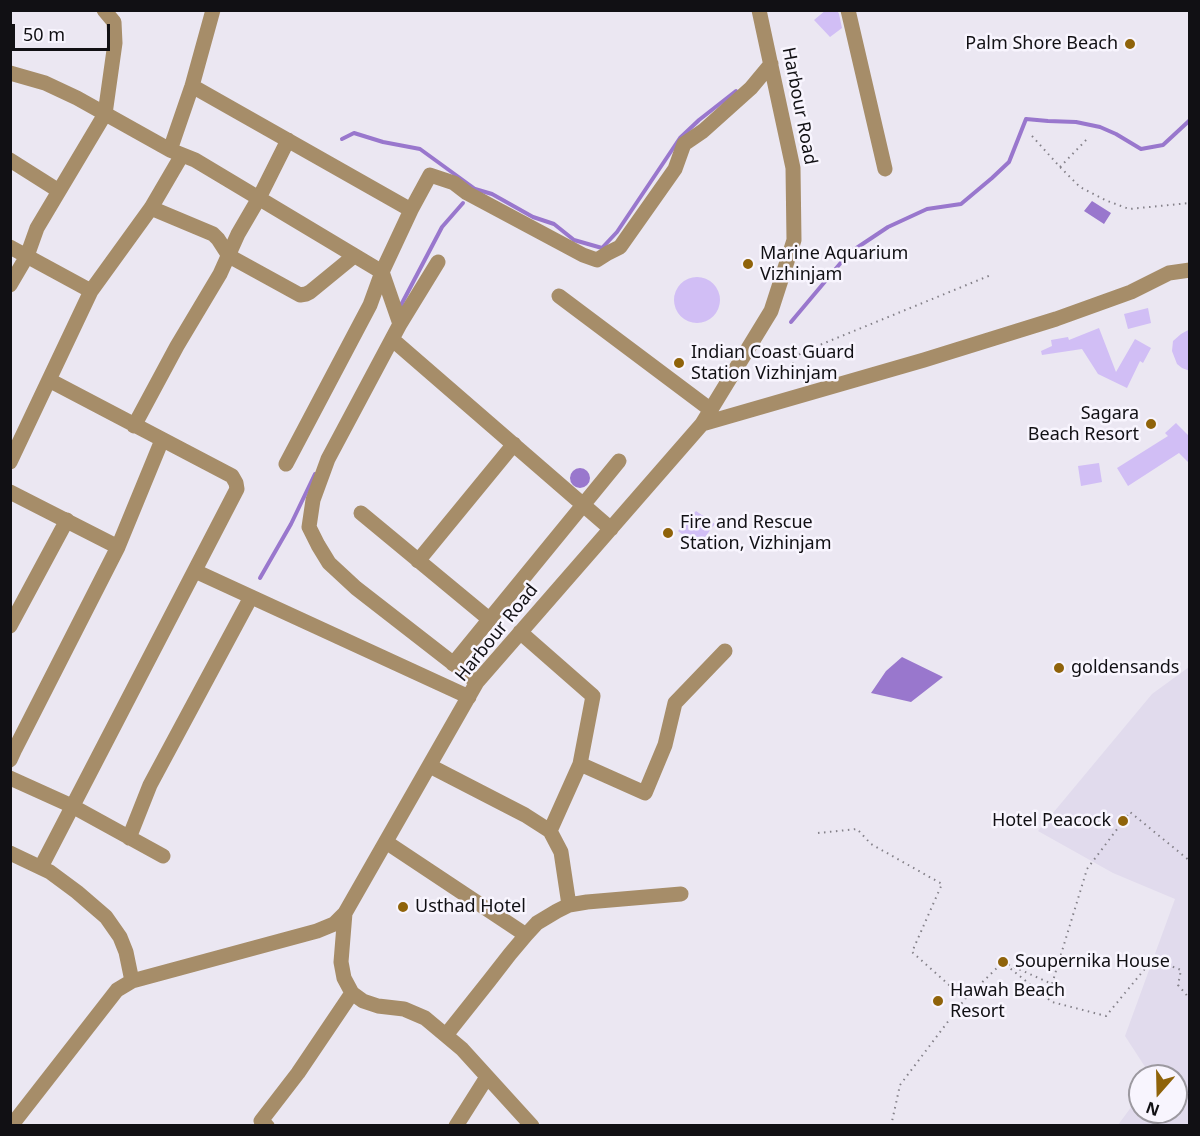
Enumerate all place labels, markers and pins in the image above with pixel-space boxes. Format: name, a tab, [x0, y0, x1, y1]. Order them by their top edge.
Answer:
place label: Palm Shore Beach	[965, 33, 1118, 55]
marker: Palm Shore Beach	[1123, 37, 1137, 51]
place label: Marine Aquarium Vizhinjam	[760, 243, 908, 286]
marker: Marine Aquarium Vizhinjam	[741, 257, 755, 271]
place label: Indian Coast Guard Station Vizhinjam	[691, 342, 854, 385]
marker: Indian Coast Guard Station Vizhinjam	[672, 356, 686, 370]
place label: Sagara Beach Resort	[1028, 403, 1139, 446]
marker: Sagara Beach Resort	[1144, 417, 1158, 431]
place label: Fire and Rescue Station, Vizhinjam	[680, 512, 832, 554]
marker: Fire and Rescue Station, Vizhinjam	[661, 526, 675, 540]
place label: goldensands	[1071, 657, 1179, 679]
marker: goldensands	[1052, 661, 1066, 675]
place label: Hotel Peacock	[992, 810, 1111, 832]
marker: Hotel Peacock	[1116, 814, 1130, 828]
place label: Usthad Hotel	[415, 896, 526, 918]
marker: Usthad Hotel	[396, 900, 410, 914]
place label: Soupernika House	[1015, 951, 1170, 973]
marker: Soupernika House	[996, 955, 1010, 969]
place label: Hawah Beach Resort	[950, 980, 1065, 1022]
marker: Hawah Beach Resort	[931, 994, 945, 1008]

